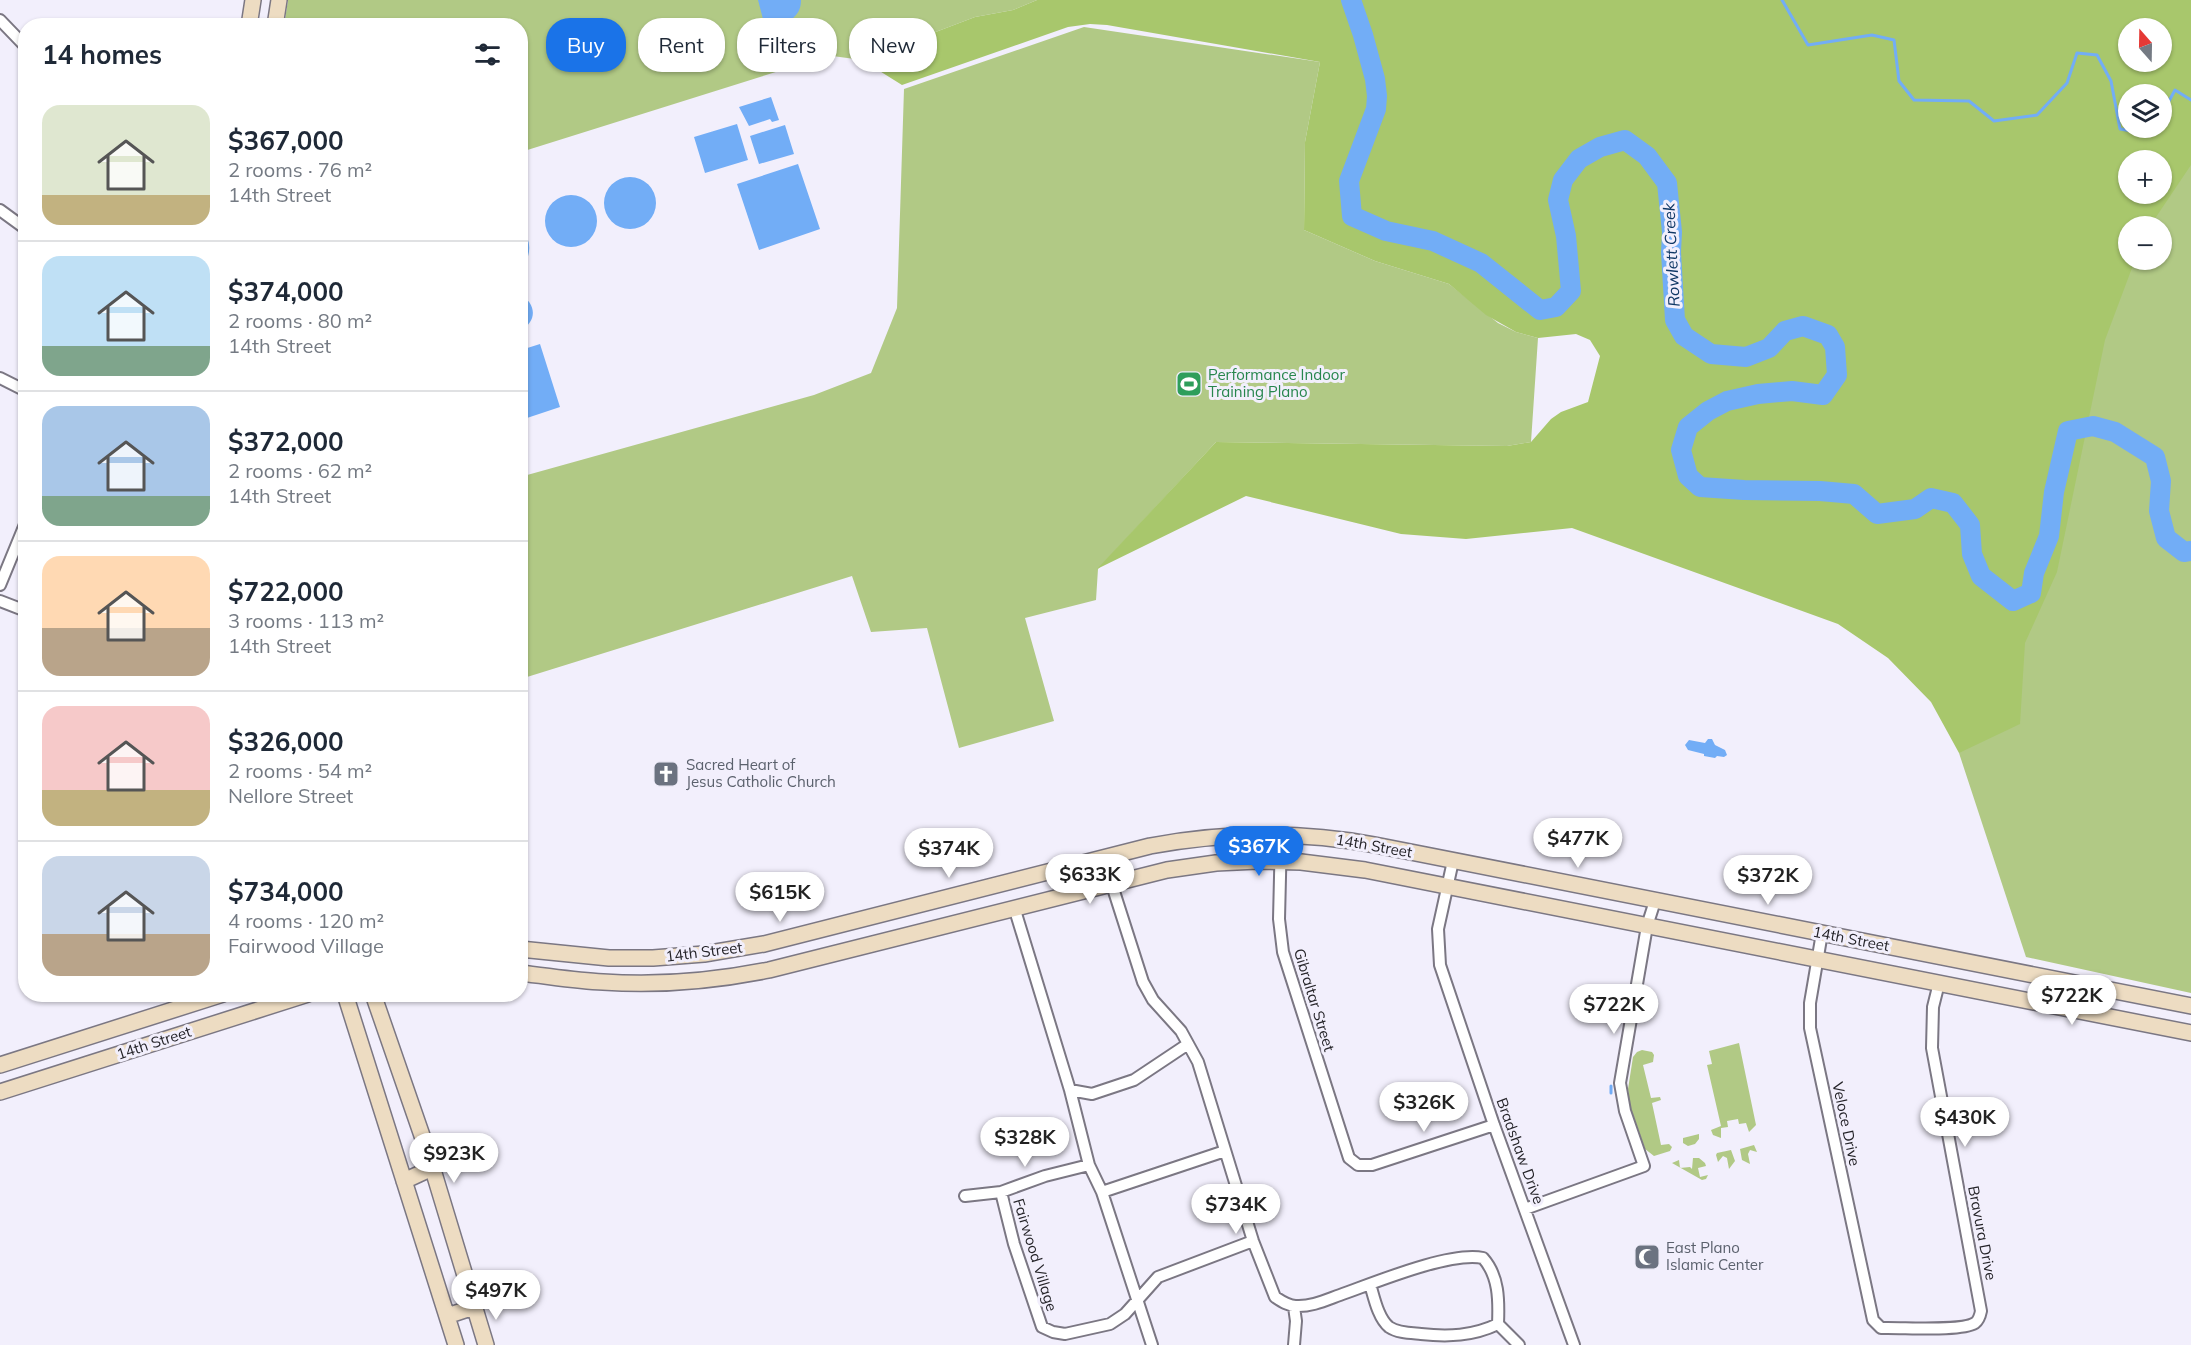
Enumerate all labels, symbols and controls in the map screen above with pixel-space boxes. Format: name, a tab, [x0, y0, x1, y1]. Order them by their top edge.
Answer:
chip: Buy	[546, 18, 626, 72]
chip: Rent	[638, 18, 725, 72]
chip: Filters	[737, 18, 837, 72]
chip: New	[849, 18, 937, 72]
north arrow	[2118, 18, 2172, 72]
map controls	[2118, 18, 2172, 270]
text: 14 homes	[42, 38, 162, 71]
icon: filters	[471, 38, 504, 71]
button: layers	[2118, 84, 2172, 138]
text: $367,000	[228, 124, 344, 157]
icon: home	[90, 129, 162, 201]
button: +	[2118, 150, 2172, 204]
text: 2 rooms · 76 m²	[228, 157, 372, 182]
text: 14th Street	[228, 182, 331, 207]
water label: Rowlett Creek	[1658, 202, 1684, 307]
button: −	[2118, 216, 2172, 270]
text: $374,000	[228, 275, 344, 308]
icon: home	[90, 280, 162, 352]
text: 2 rooms · 80 m²	[228, 308, 372, 333]
text: 14th Street	[228, 333, 331, 358]
place label: Performance Indoor Training Plano	[1208, 365, 1345, 401]
sports icon: Performance Indoor Training Plano	[1174, 369, 1204, 399]
text: $372,000	[228, 425, 344, 458]
icon: home	[90, 430, 162, 502]
text: 2 rooms · 62 m²	[228, 458, 372, 483]
text: 14th Street	[228, 483, 331, 508]
text: $722,000	[228, 575, 344, 608]
icon: home	[90, 580, 162, 652]
text: 3 rooms · 113 m²	[228, 608, 384, 633]
text: 14th Street	[228, 633, 331, 658]
text: $326,000	[228, 725, 344, 758]
icon: home	[90, 730, 162, 802]
place label: Sacred Heart of Jesus Catholic Church	[686, 755, 836, 791]
text: 2 rooms · 54 m²	[228, 758, 372, 783]
church icon: Sacred Heart of Jesus Catholic Church	[651, 759, 681, 789]
text: Nellore Street	[228, 783, 353, 808]
pin: $477K	[1536, 818, 1620, 869]
text: $477K	[1547, 825, 1609, 850]
pin: $367K	[1217, 826, 1301, 877]
pin: $374K	[907, 828, 991, 879]
street label: 14th Street	[1334, 829, 1414, 862]
text: $367K	[1228, 833, 1290, 858]
text: $374K	[918, 835, 980, 860]
pin: $633K	[1048, 854, 1132, 905]
pin: $372K	[1726, 855, 1810, 906]
text: $633K	[1059, 861, 1121, 886]
text: $372K	[1737, 862, 1799, 887]
pin: $615K	[738, 872, 822, 923]
text: $734,000	[228, 875, 344, 908]
text: $615K	[749, 879, 811, 904]
icon: home	[90, 880, 162, 952]
text: 4 rooms · 120 m²	[228, 908, 384, 933]
street label: 14th Street	[1811, 922, 1891, 955]
text: Fairwood Village	[228, 933, 384, 958]
street label: 14th Street	[664, 937, 744, 966]
street label: Gibraltar Street	[1290, 946, 1339, 1054]
pin: $722K	[2030, 975, 2114, 1026]
text: $722K	[2041, 982, 2103, 1007]
pin: $722K	[1572, 984, 1656, 1035]
text: $722K	[1583, 991, 1645, 1016]
street label: 14th Street	[114, 1022, 194, 1064]
street label: Veloce Drive	[1828, 1080, 1865, 1168]
pin: $326K	[1382, 1082, 1466, 1133]
text: $326K	[1393, 1089, 1455, 1114]
street label: Bradshaw Drive	[1492, 1095, 1549, 1207]
pin: $430K	[1923, 1097, 2007, 1148]
text: $430K	[1934, 1104, 1996, 1129]
pin: $328K	[983, 1117, 1067, 1168]
text: $328K	[994, 1124, 1056, 1149]
pin: $923K	[412, 1133, 496, 1184]
text: $923K	[423, 1140, 485, 1165]
pin: $734K	[1194, 1184, 1278, 1235]
street label: Bravura Drive	[1964, 1184, 2001, 1282]
text: $734K	[1205, 1191, 1267, 1216]
street label: Fairwood Village	[1009, 1196, 1062, 1314]
place label: East Plano Islamic Center	[1666, 1238, 1764, 1274]
mosque icon: East Plano Islamic Center	[1632, 1242, 1662, 1272]
pin: $497K	[454, 1270, 538, 1321]
text: $497K	[465, 1277, 527, 1302]

